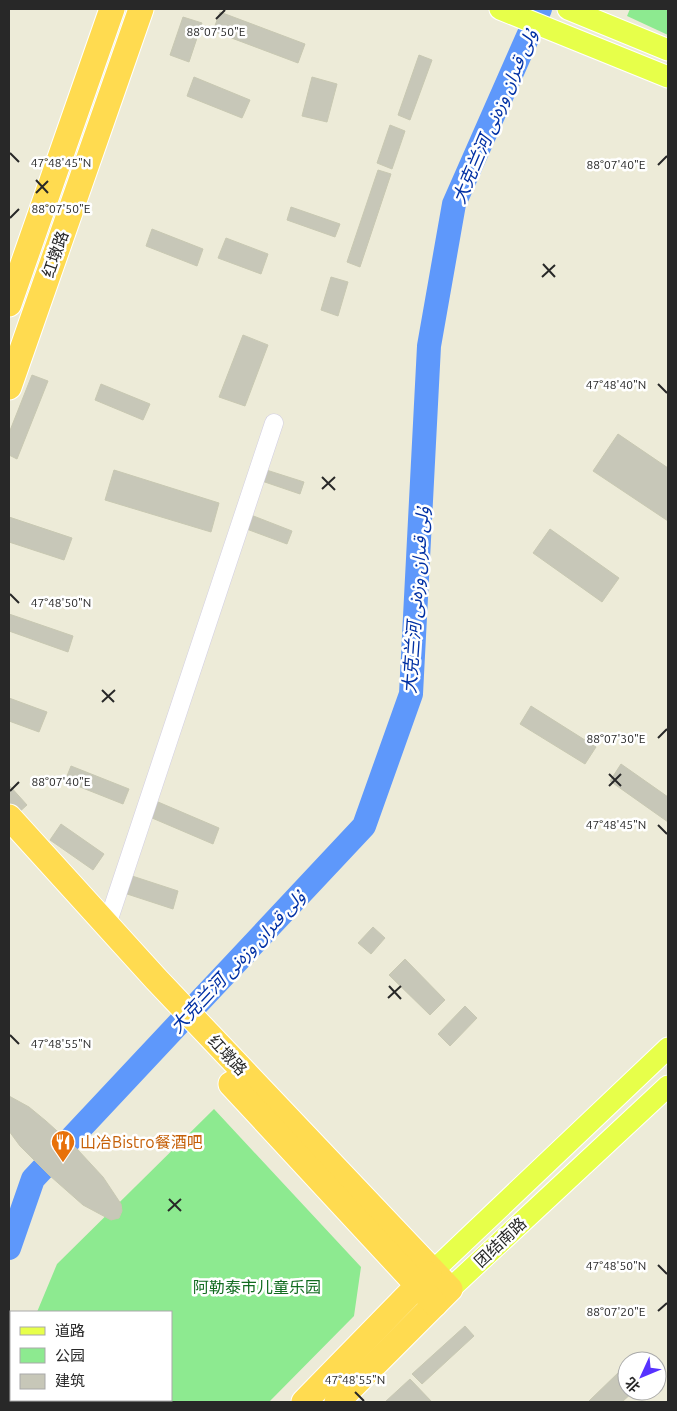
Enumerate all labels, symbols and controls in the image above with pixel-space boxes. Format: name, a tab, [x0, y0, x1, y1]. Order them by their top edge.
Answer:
text: 88°07'50"E	[187, 25, 246, 38]
water label: 大克兰河 ۇلى قىران وزەنى	[448, 25, 542, 207]
text: 47°48'45"N	[31, 156, 91, 169]
text: 88°07'40"E	[587, 158, 646, 171]
text: 88°07'50"E	[32, 202, 91, 215]
street label: 红墩路	[39, 228, 71, 280]
text: 47°48'40"N	[586, 378, 646, 391]
water label: 大克兰河 ۇلى قىران وزەنى	[398, 505, 434, 694]
text: 47°48'50"N	[31, 596, 91, 609]
text: 88°07'30"E	[587, 732, 646, 745]
text: 88°07'40"E	[32, 775, 91, 788]
text: 47°48'45"N	[586, 818, 646, 831]
water label: 大克兰河 ۇلى قىران وزەنى	[166, 885, 310, 1038]
street label: 红墩路	[205, 1031, 251, 1079]
text: 47°48'55"N	[31, 1037, 91, 1050]
restaurant icon: 山冶Bistro餐酒吧	[50, 1129, 76, 1163]
place label: 山冶Bistro餐酒吧	[80, 1133, 203, 1151]
street label: 团结南路	[470, 1214, 530, 1270]
text: 47°48'50"N	[586, 1259, 646, 1272]
park label: 阿勒泰市儿童乐园	[193, 1278, 321, 1296]
text: 88°07'20"E	[587, 1305, 646, 1318]
legend	[10, 1311, 172, 1401]
text: 道路	[55, 1322, 85, 1339]
text: 公园	[55, 1347, 85, 1364]
north arrow	[617, 1351, 667, 1401]
text: 建筑	[55, 1372, 85, 1389]
text: 47°48'55"N	[325, 1373, 385, 1386]
text: 北	[622, 1374, 643, 1396]

